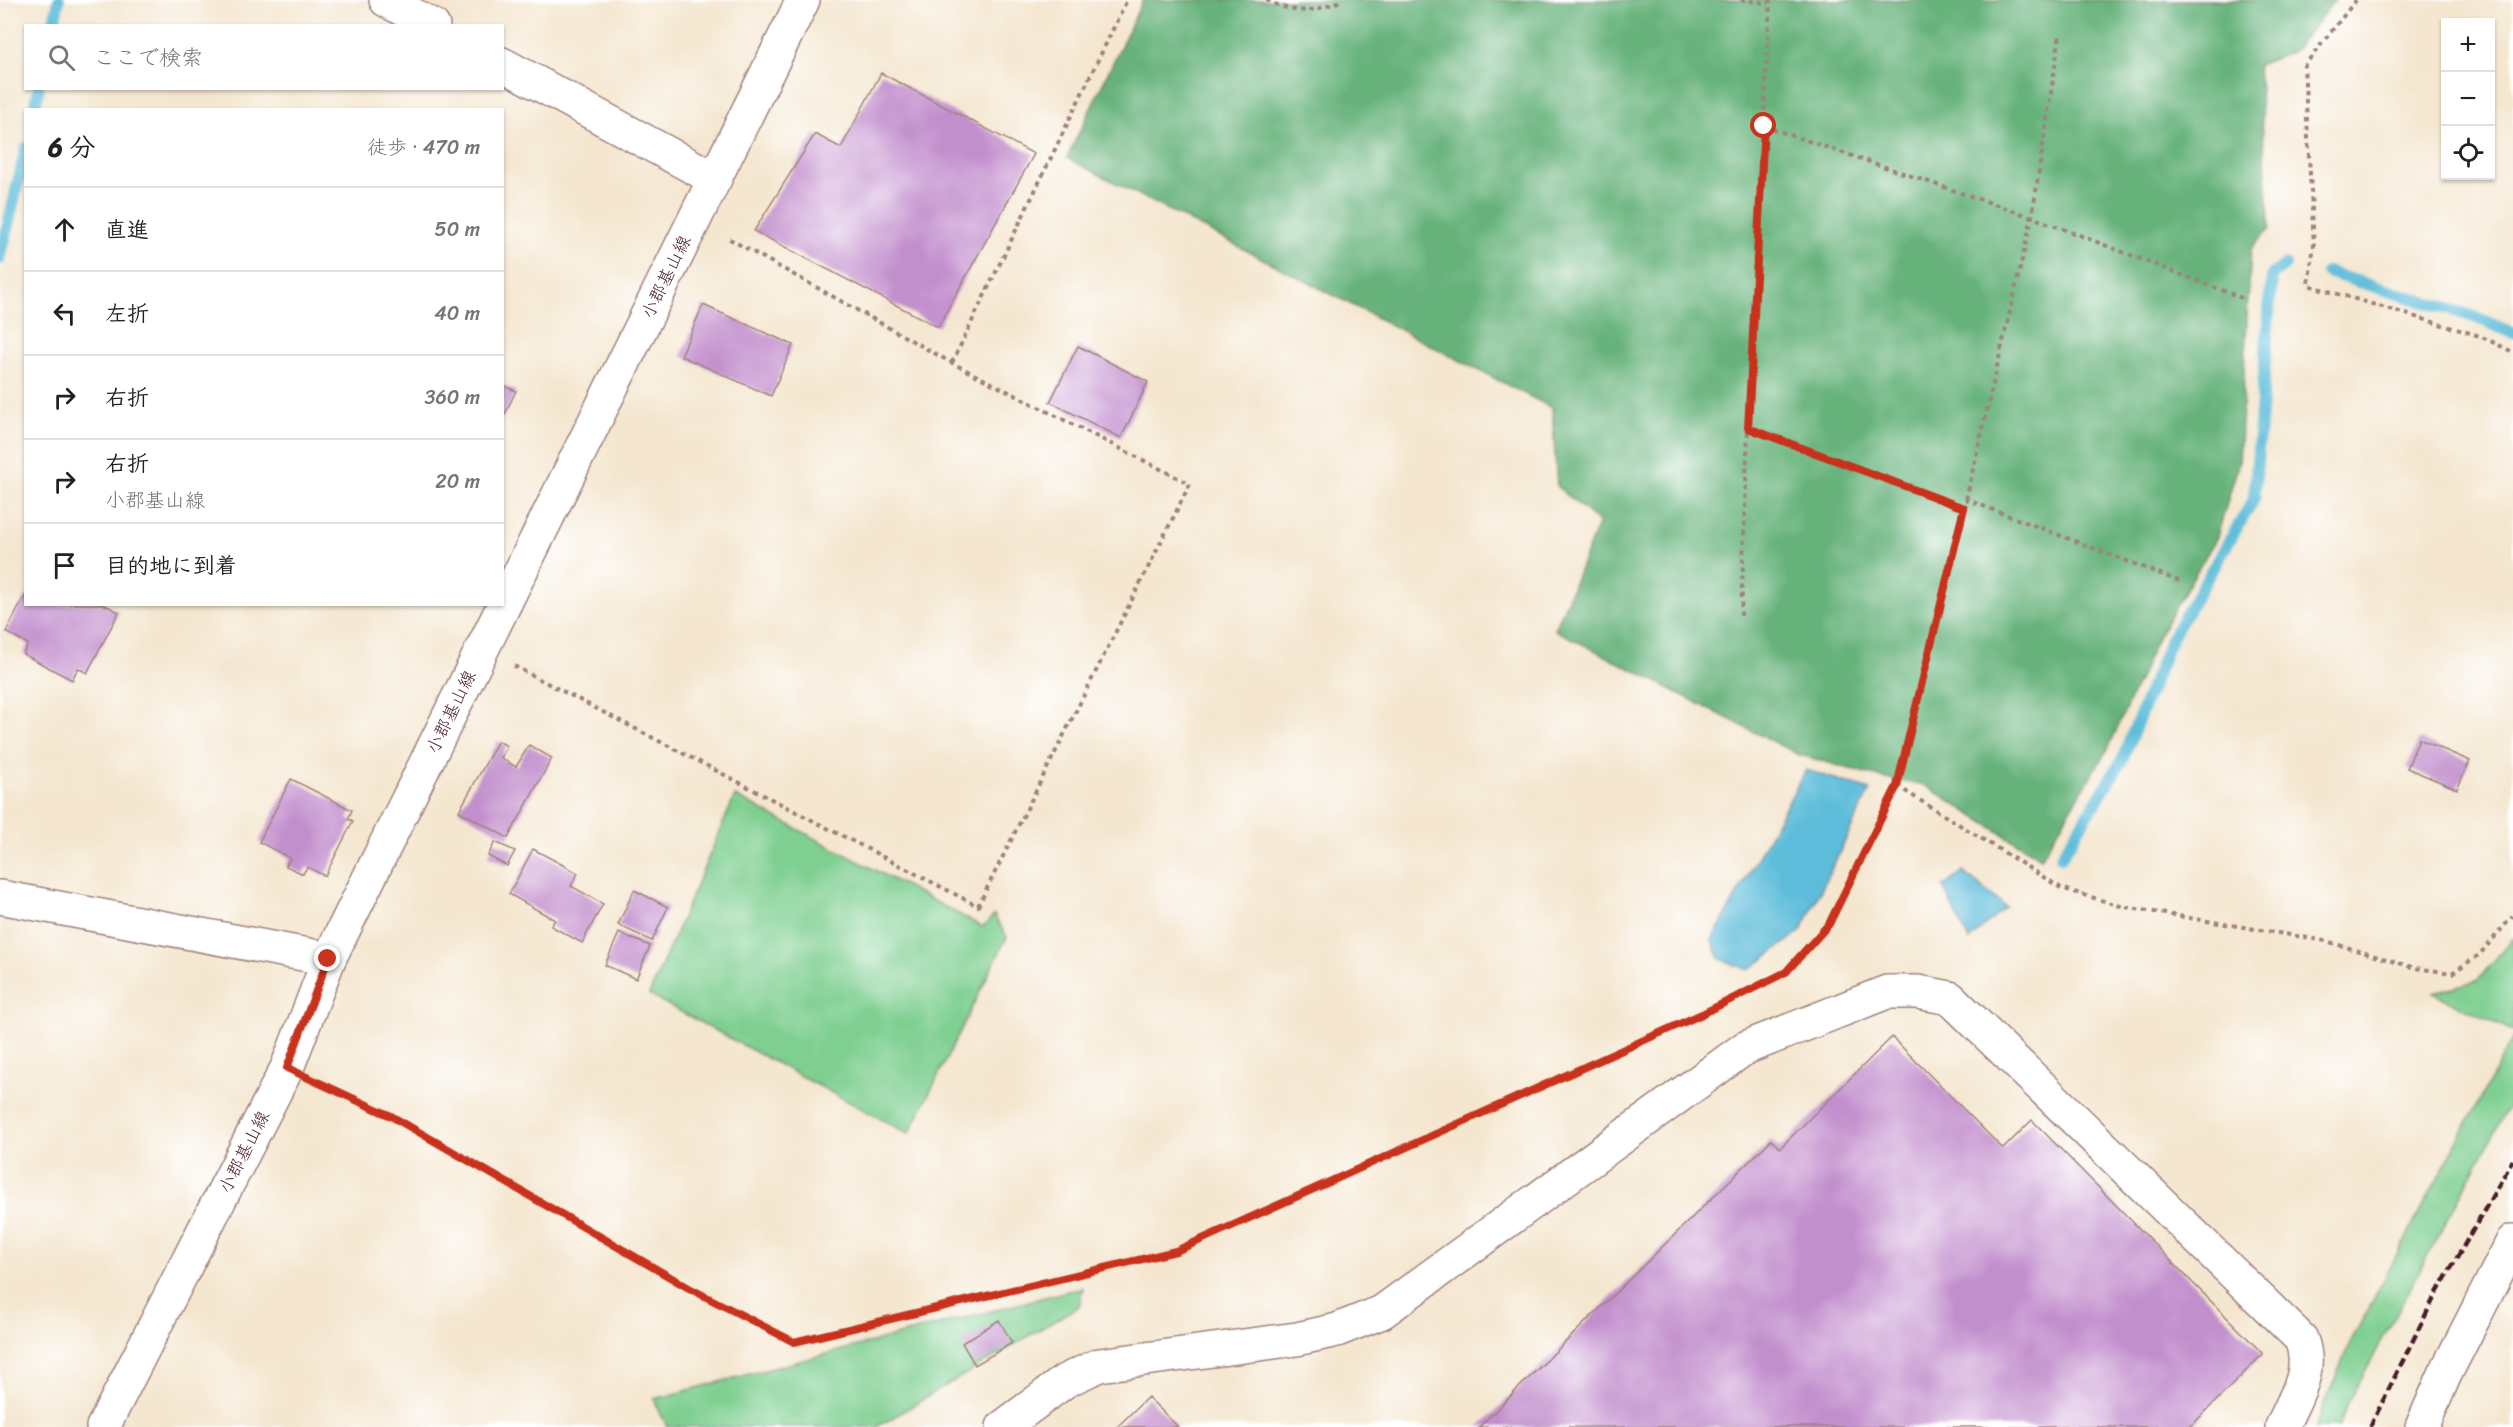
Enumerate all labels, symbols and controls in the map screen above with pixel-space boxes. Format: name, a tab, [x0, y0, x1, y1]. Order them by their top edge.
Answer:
map controls	[2441, 18, 2495, 180]
button: +	[2441, 18, 2495, 72]
search box	[24, 24, 504, 90]
text: ここで検索	[93, 38, 203, 77]
icon: search	[45, 41, 78, 74]
button: −	[2441, 72, 2495, 126]
route start	[1750, 112, 1776, 138]
text: 6 分	[48, 124, 96, 170]
button: locate	[2441, 126, 2495, 180]
text: 徒歩 · 470 m	[367, 130, 480, 165]
text: 直進	[105, 210, 149, 249]
text: 50 m	[435, 212, 480, 247]
icon: ahead	[48, 213, 81, 246]
street label: 小郡基山線	[632, 230, 700, 324]
text: 左折	[105, 294, 149, 333]
text: 40 m	[434, 296, 480, 331]
icon: left	[48, 297, 81, 330]
text: 右折	[105, 378, 149, 417]
text: 360 m	[424, 380, 480, 415]
icon: right	[48, 381, 81, 414]
text: 右折	[105, 444, 149, 483]
text: 20 m	[435, 464, 480, 499]
icon: right	[48, 465, 81, 498]
text: 小郡基山線	[105, 483, 205, 518]
text: 目的地に到着	[105, 546, 237, 585]
icon: arrive	[48, 549, 81, 582]
street label: 小郡基山線	[417, 665, 485, 759]
route end	[314, 945, 340, 971]
street label: 小郡基山線	[209, 1105, 279, 1199]

